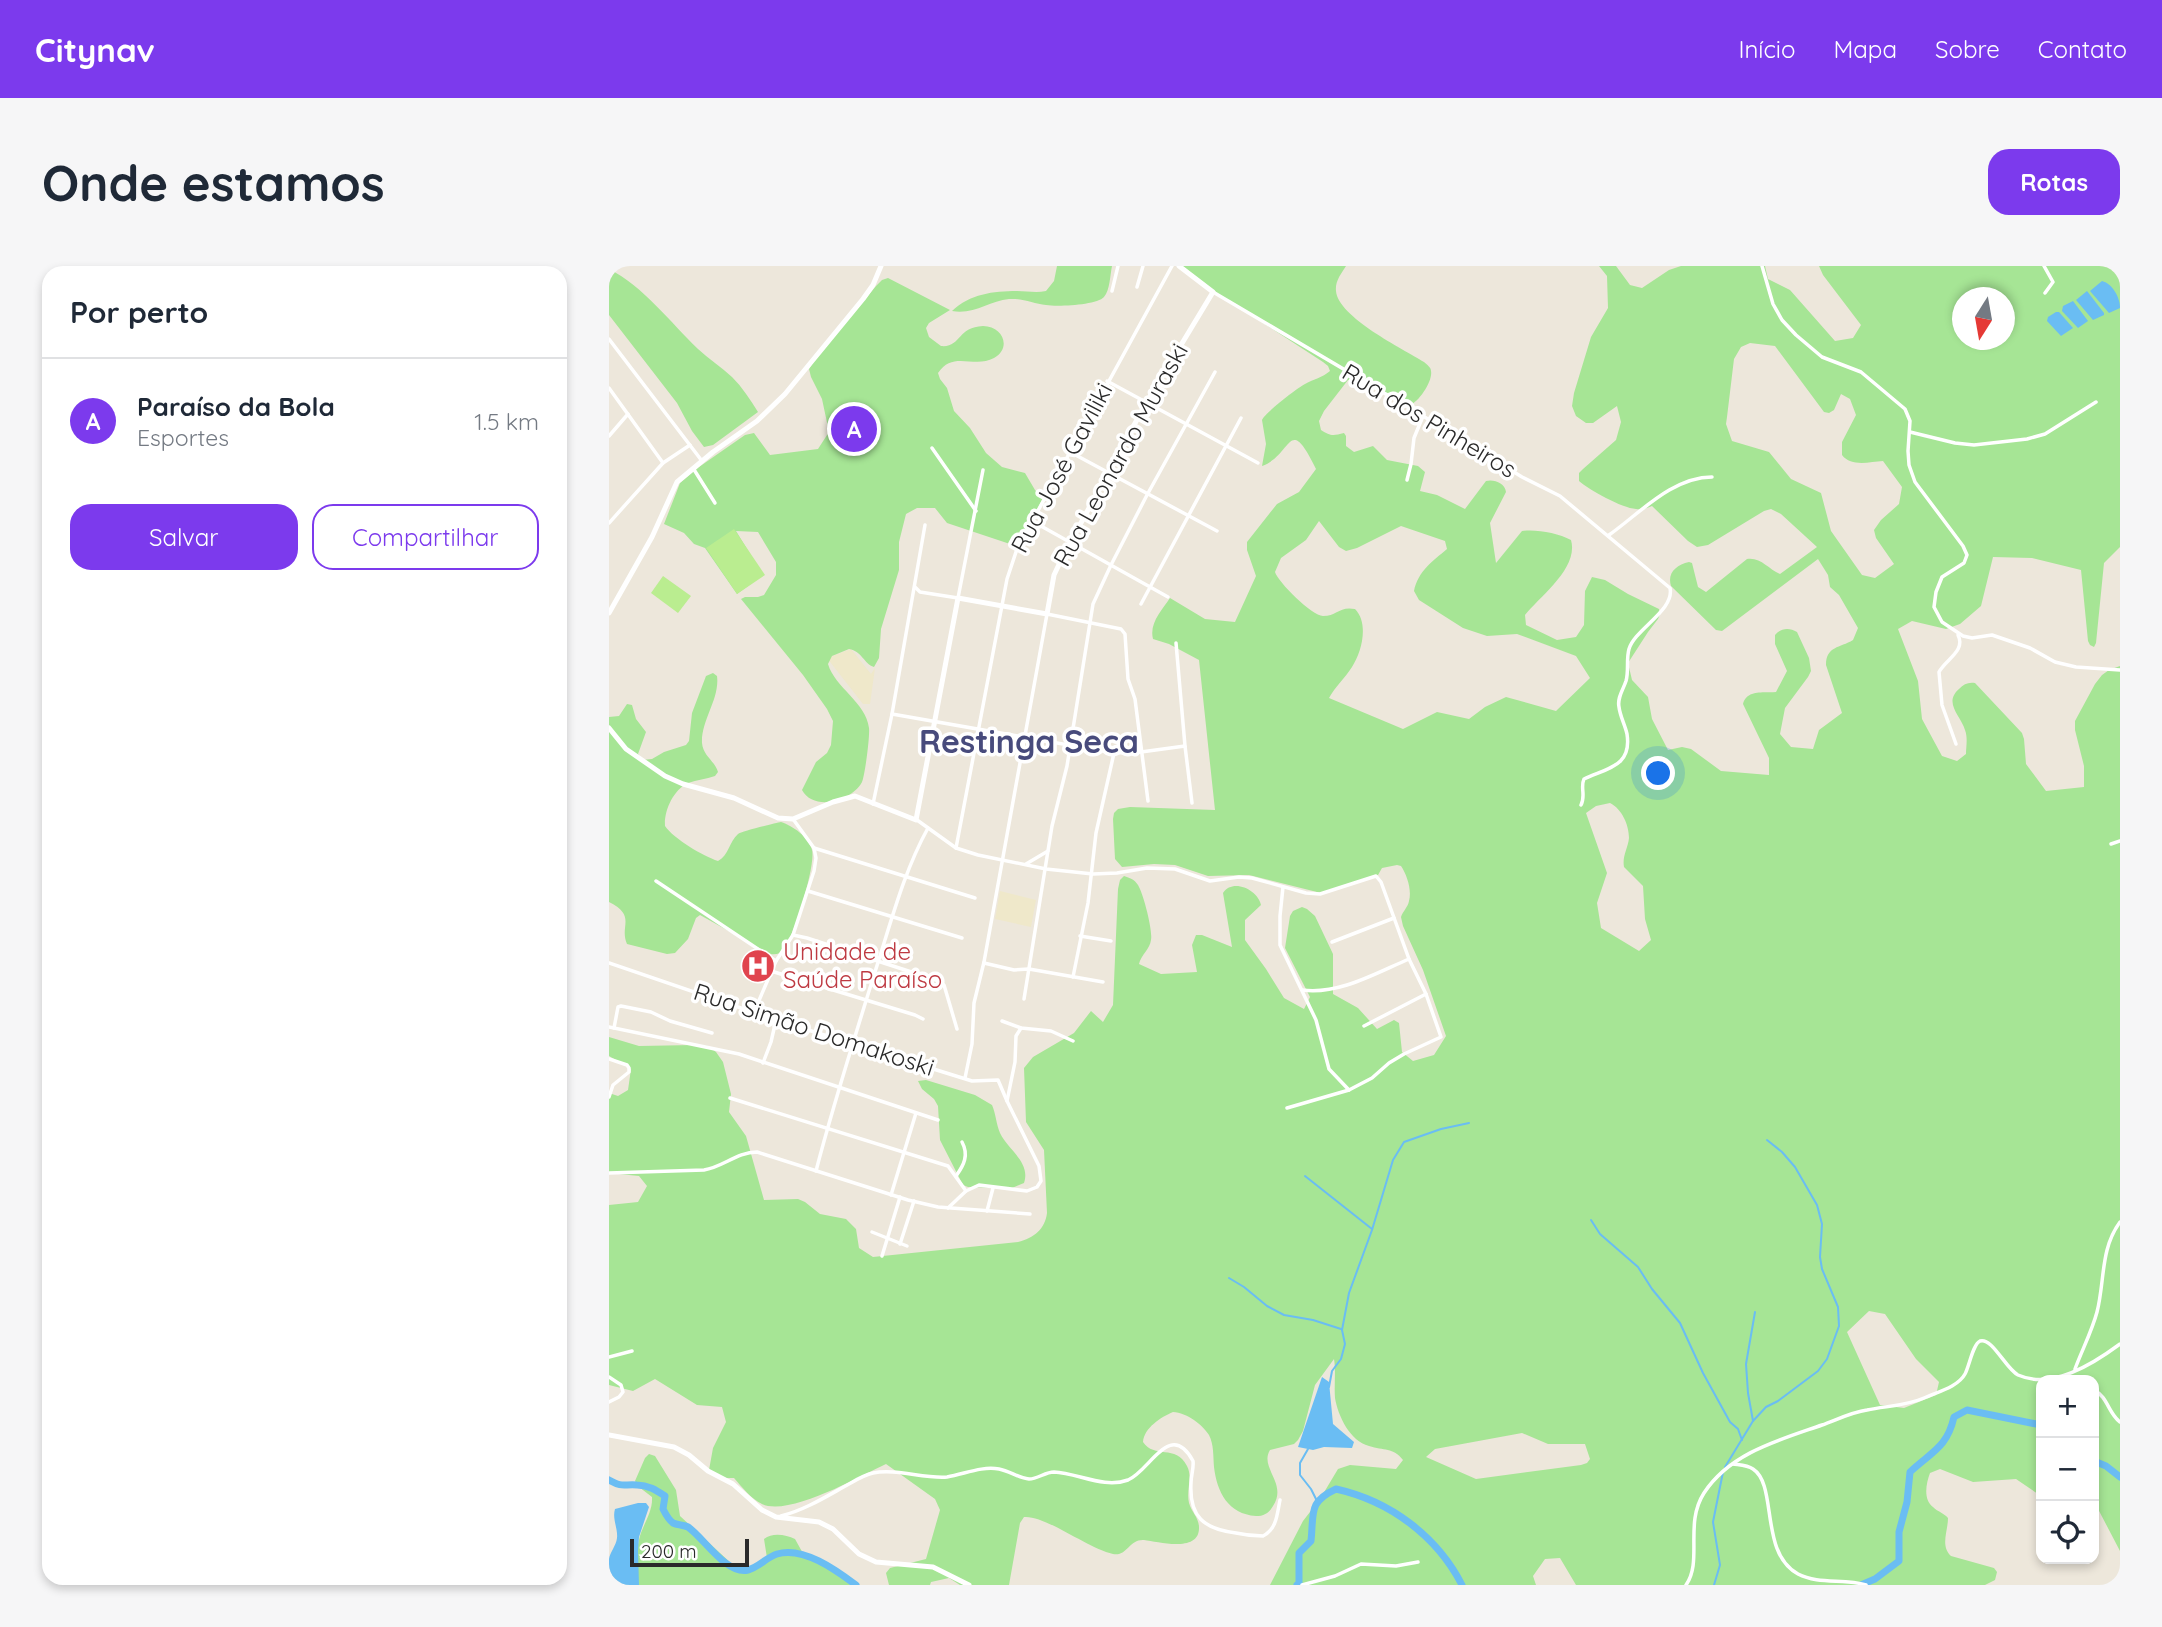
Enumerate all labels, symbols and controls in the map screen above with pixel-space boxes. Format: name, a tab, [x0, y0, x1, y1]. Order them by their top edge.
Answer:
text: Citynav	[35, 29, 155, 70]
text: Início	[1738, 34, 1795, 64]
text: Mapa	[1833, 34, 1897, 64]
text: Sobre	[1935, 34, 2000, 64]
text: Contato	[2038, 34, 2127, 64]
button: Rotas	[1988, 149, 2120, 215]
text: Onde estamos	[42, 152, 385, 213]
north arrow	[1952, 287, 2015, 350]
text: Por perto	[70, 293, 208, 331]
street label: Rua Leonardo Muraski	[1046, 338, 1194, 571]
street label: Rua dos Pinheiros	[1337, 356, 1522, 484]
street label: Rua José Gaviliki	[1004, 378, 1118, 558]
text: Paraíso da Bola	[137, 390, 335, 423]
pin: A	[831, 403, 877, 455]
text: A	[86, 407, 100, 436]
text: 1.5 km	[474, 407, 539, 436]
text: Esportes	[137, 423, 229, 452]
button: Salvar	[70, 504, 298, 570]
button: Compartilhar	[312, 504, 539, 570]
district label: Restinga Seca	[919, 721, 1139, 761]
your location	[1641, 756, 1675, 790]
place label: Unidade de Saúde Paraíso	[783, 936, 942, 994]
hospital icon: Unidade de Saúde Paraíso	[739, 947, 777, 985]
street label: Rua Simão Domakoski	[690, 976, 938, 1082]
map controls	[2036, 1375, 2099, 1564]
button: +	[2036, 1375, 2099, 1438]
button: −	[2036, 1438, 2099, 1501]
button: locate	[2036, 1501, 2099, 1564]
scale bar	[630, 1536, 749, 1568]
text: 200 m	[641, 1539, 697, 1563]

